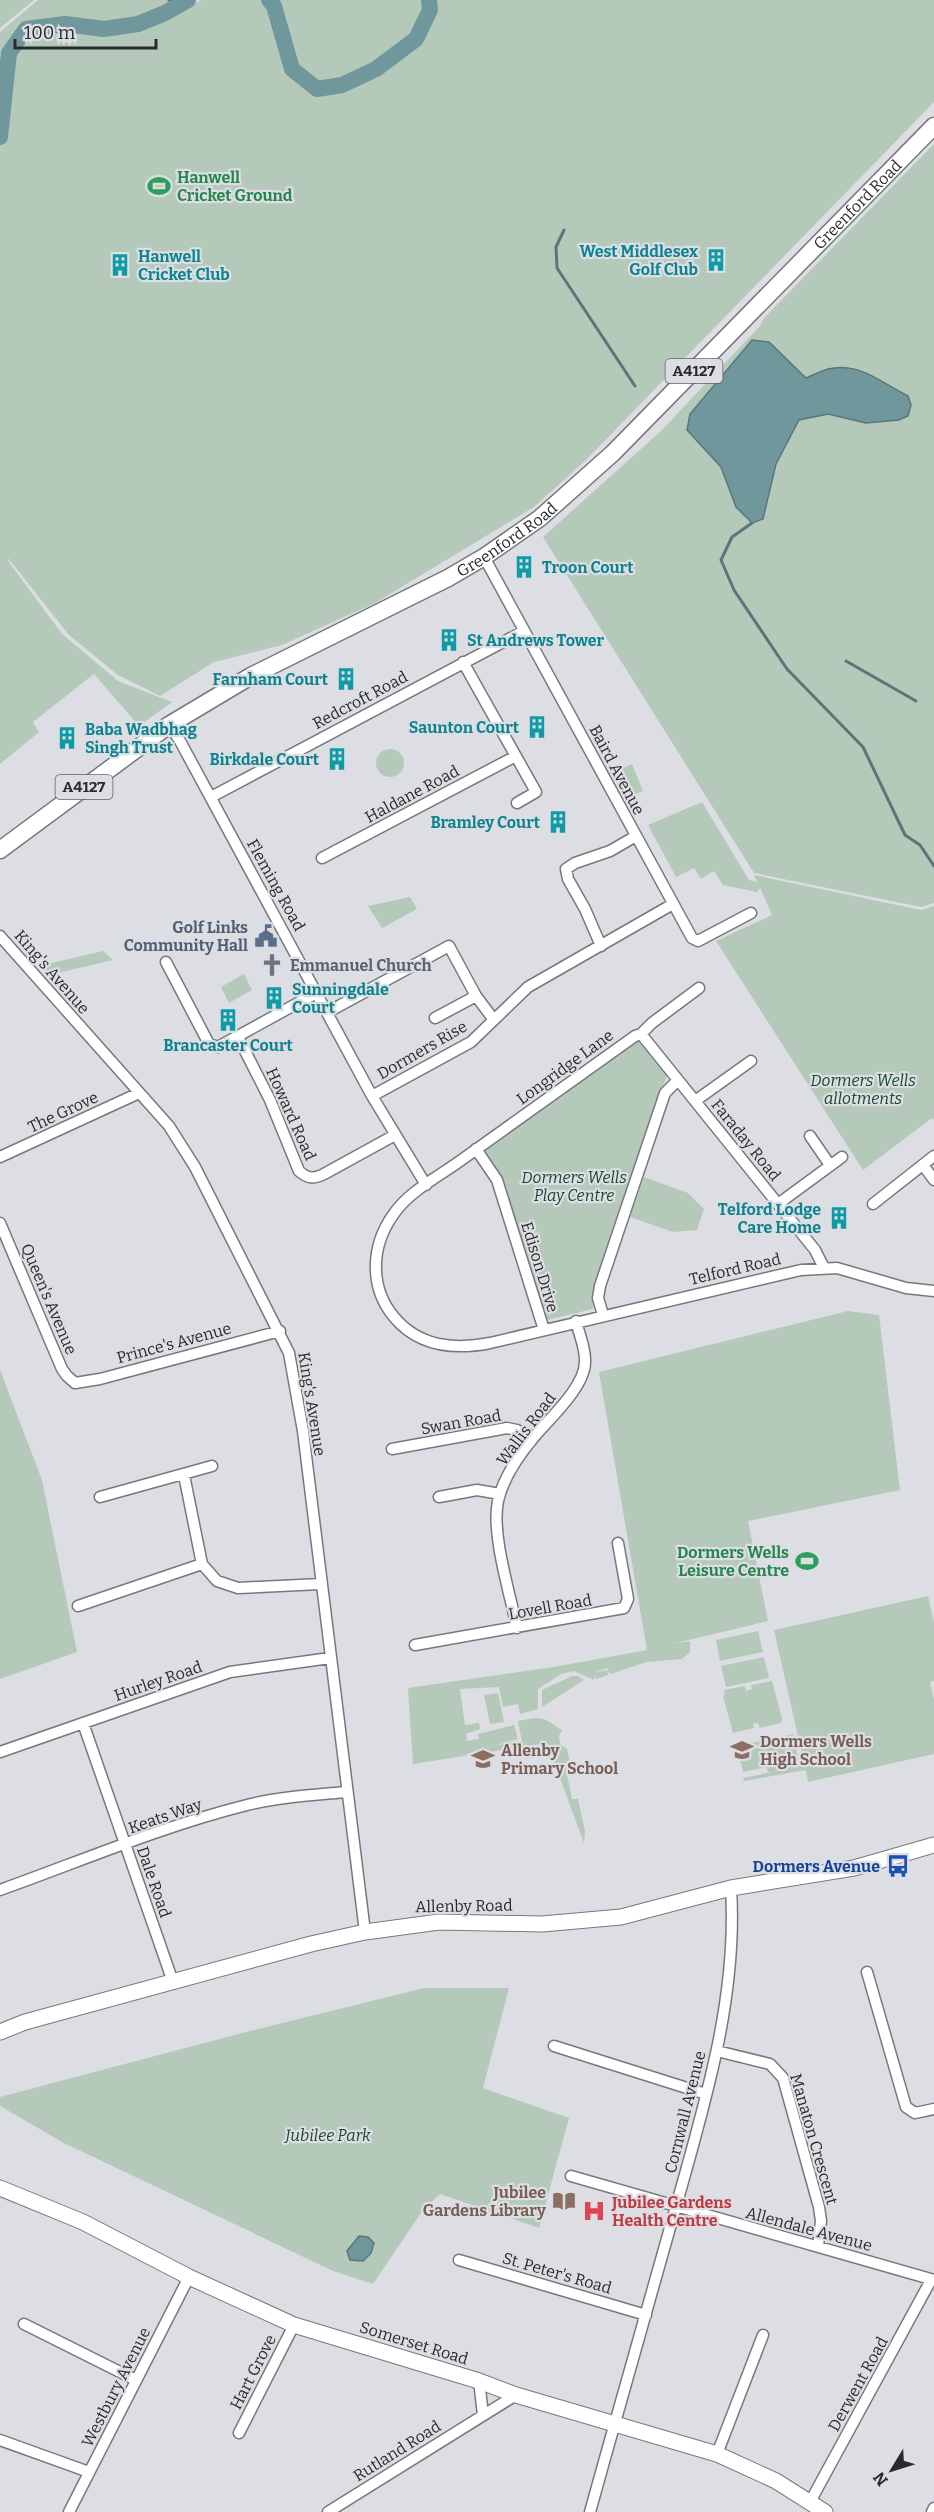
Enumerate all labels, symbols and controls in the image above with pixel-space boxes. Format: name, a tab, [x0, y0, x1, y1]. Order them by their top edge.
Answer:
scale bar	[15, 12, 156, 50]
text: 100 m	[24, 22, 75, 44]
street label: Greenford Road	[809, 155, 906, 253]
place label: Hanwell Cricket Ground	[177, 168, 293, 205]
sports icon: Hanwell Cricket Ground	[146, 173, 172, 199]
place label: West Middlesex Golf Club	[579, 242, 698, 279]
place label: Hanwell Cricket Club	[138, 247, 230, 284]
building icon: West Middlesex Golf Club	[703, 247, 729, 273]
building icon: Hanwell Cricket Club	[107, 252, 133, 278]
road number: A4127	[666, 359, 722, 383]
street label: Greenford Road	[453, 498, 561, 581]
building icon: Troon Court	[511, 554, 537, 580]
place label: Troon Court	[542, 558, 634, 577]
building icon: St Andrews Tower	[436, 627, 462, 653]
place label: St Andrews Tower	[467, 631, 605, 650]
building icon: Farnham Court	[333, 666, 359, 692]
street label: Redcroft Road	[309, 667, 411, 733]
place label: Farnham Court	[213, 670, 329, 689]
building icon: Saunton Court	[524, 714, 550, 740]
place label: Saunton Court	[409, 718, 520, 737]
place label: Baba Wadbhag Singh Trust	[85, 720, 197, 757]
street label: Baird Avenue	[585, 722, 649, 818]
building icon: Baba Wadbhag Singh Trust	[54, 725, 80, 751]
building icon: Birkdale Court	[324, 746, 350, 772]
place label: Birkdale Court	[209, 750, 320, 769]
street label: Haldane Road	[362, 761, 463, 827]
road number: A4127	[56, 775, 112, 799]
building icon: Bramley Court	[545, 809, 571, 835]
place label: Bramley Court	[430, 813, 541, 832]
street label: Fleming Road	[243, 836, 309, 935]
place label: Golf Links Community Hall	[124, 918, 248, 955]
public building icon: Golf Links Community Hall	[253, 923, 279, 949]
street label: King's Avenue	[10, 926, 94, 1018]
church icon: Emmanuel Church	[259, 952, 285, 978]
place label: Emmanuel Church	[290, 956, 432, 975]
place label: Sunningdale Court	[292, 980, 389, 1017]
building icon: Sunningdale Court	[261, 985, 287, 1011]
building icon: Brancaster Court	[215, 1007, 241, 1033]
street label: Dormers Rise	[374, 1017, 470, 1083]
street label: Longridge Lane	[513, 1026, 617, 1108]
place label: Brancaster Court	[163, 1036, 293, 1055]
street label: Howard Road	[262, 1065, 320, 1164]
park label: Dormers Wells allotments	[810, 1071, 916, 1108]
street label: The Grove	[25, 1087, 101, 1137]
street label: Faraday Road	[707, 1095, 785, 1185]
park label: Dormers Wells Play Centre	[521, 1168, 627, 1205]
place label: Telford Lodge Care Home	[718, 1200, 821, 1237]
building icon: Telford Lodge Care Home	[826, 1205, 852, 1231]
street label: Edison Drive	[517, 1219, 563, 1315]
street label: Queen's Avenue	[17, 1241, 81, 1357]
street label: Telford Road	[687, 1249, 783, 1289]
street label: Prince's Avenue	[115, 1319, 233, 1367]
street label: King's Avenue	[294, 1351, 330, 1457]
street label: Wallis Road	[492, 1388, 560, 1469]
street label: Swan Road	[419, 1406, 503, 1438]
place label: Dormers Wells Leisure Centre	[677, 1543, 789, 1580]
sports icon: Dormers Wells Leisure Centre	[794, 1548, 820, 1574]
street label: Lovell Road	[507, 1590, 594, 1624]
street label: Hurley Road	[112, 1657, 205, 1705]
place label: Dormers Wells High School	[760, 1732, 872, 1769]
school or university icon: Dormers Wells High School	[729, 1737, 755, 1763]
place label: Allenby Primary School	[501, 1741, 618, 1778]
school or university icon: Allenby Primary School	[470, 1746, 496, 1772]
street label: Keats Way	[126, 1794, 205, 1837]
street label: Dale Road	[133, 1844, 175, 1921]
bus stop icon: Dormers Avenue	[885, 1853, 911, 1879]
place label: Dormers Avenue	[753, 1857, 880, 1876]
street label: Allenby Road	[415, 1896, 513, 1916]
street label: Cornwall Avenue	[661, 2049, 709, 2175]
street label: Manaton Crescent	[786, 2071, 842, 2207]
park label: Jubilee Park	[283, 2126, 371, 2145]
place label: Jubilee Gardens Library	[423, 2183, 546, 2220]
library icon: Jubilee Gardens Library	[551, 2188, 577, 2214]
place label: Jubilee Gardens Health Centre	[611, 2193, 732, 2230]
hospital icon: Jubilee Gardens Health Centre	[581, 2198, 607, 2224]
street label: Allendale Avenue	[744, 2203, 874, 2255]
street label: St. Peter's Road	[500, 2248, 614, 2298]
street label: Somerset Road	[357, 2317, 471, 2369]
street label: Westbury Avenue	[78, 2324, 154, 2450]
street label: Hart Grove	[226, 2331, 280, 2413]
street label: Derwent Road	[824, 2333, 892, 2435]
street label: Rutland Road	[350, 2416, 445, 2485]
north arrow	[862, 2440, 922, 2500]
text: N	[869, 2468, 892, 2490]

